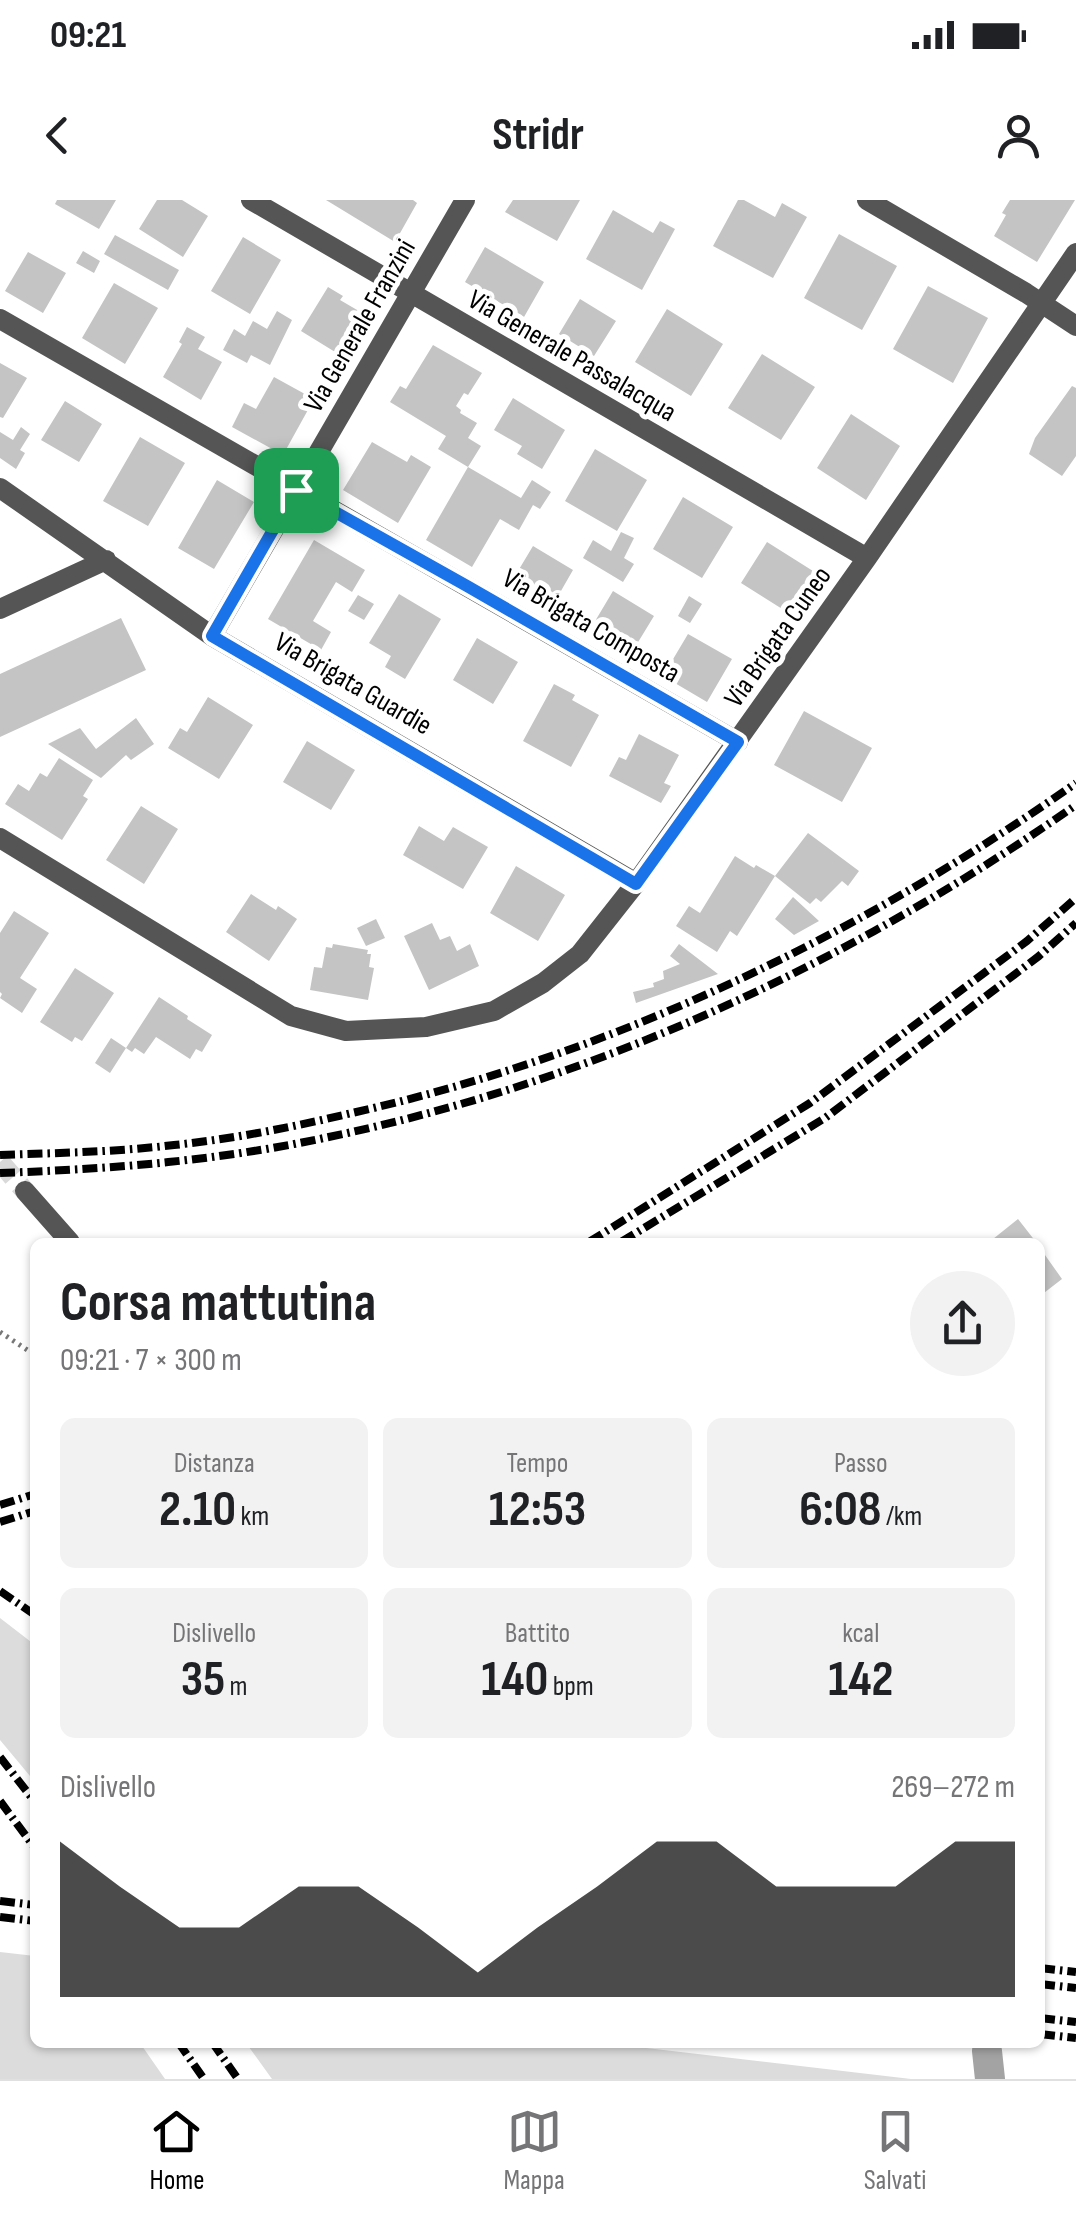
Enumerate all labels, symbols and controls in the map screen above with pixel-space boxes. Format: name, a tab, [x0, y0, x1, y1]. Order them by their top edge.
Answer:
text: 09:21	[50, 13, 126, 58]
icon: back	[30, 108, 85, 163]
text: Stridr	[492, 108, 584, 163]
icon: person	[991, 108, 1046, 163]
street label: Via Generale Franzini	[297, 234, 423, 418]
street label: Via Generale Passalacqua	[462, 283, 682, 429]
pin	[254, 448, 339, 533]
icon: arrive	[269, 463, 324, 518]
street label: Via Brigata Cuneo	[717, 560, 839, 714]
street label: Via Brigata Composta	[496, 562, 686, 690]
street label: Via Brigata Guardie	[268, 626, 438, 742]
text: Corsa mattutina	[60, 1270, 376, 1337]
button: share	[910, 1271, 1015, 1376]
text: 09:21 · 7 × 300 m	[60, 1341, 242, 1380]
text: Distanza	[174, 1447, 255, 1480]
text: Tempo	[507, 1447, 568, 1480]
text: Passo	[834, 1447, 888, 1480]
text: 2.10	[159, 1480, 236, 1540]
text: 12:53	[489, 1480, 586, 1540]
text: 6:08	[799, 1480, 881, 1540]
text: km	[236, 1500, 269, 1533]
text: /km	[881, 1500, 922, 1533]
text: Dislivello	[172, 1617, 256, 1650]
text: Battito	[505, 1617, 570, 1650]
text: kcal	[842, 1617, 879, 1650]
text: 35	[181, 1650, 225, 1710]
text: 140	[481, 1650, 548, 1710]
text: 142	[828, 1650, 893, 1710]
text: m	[225, 1670, 248, 1703]
text: bpm	[548, 1670, 594, 1703]
text: Dislivello	[60, 1768, 156, 1807]
text: 269–272 m	[891, 1768, 1015, 1807]
tab: Home	[149, 2104, 205, 2197]
tab: Mappa	[503, 2104, 565, 2197]
tab: Salvati	[864, 2104, 927, 2197]

